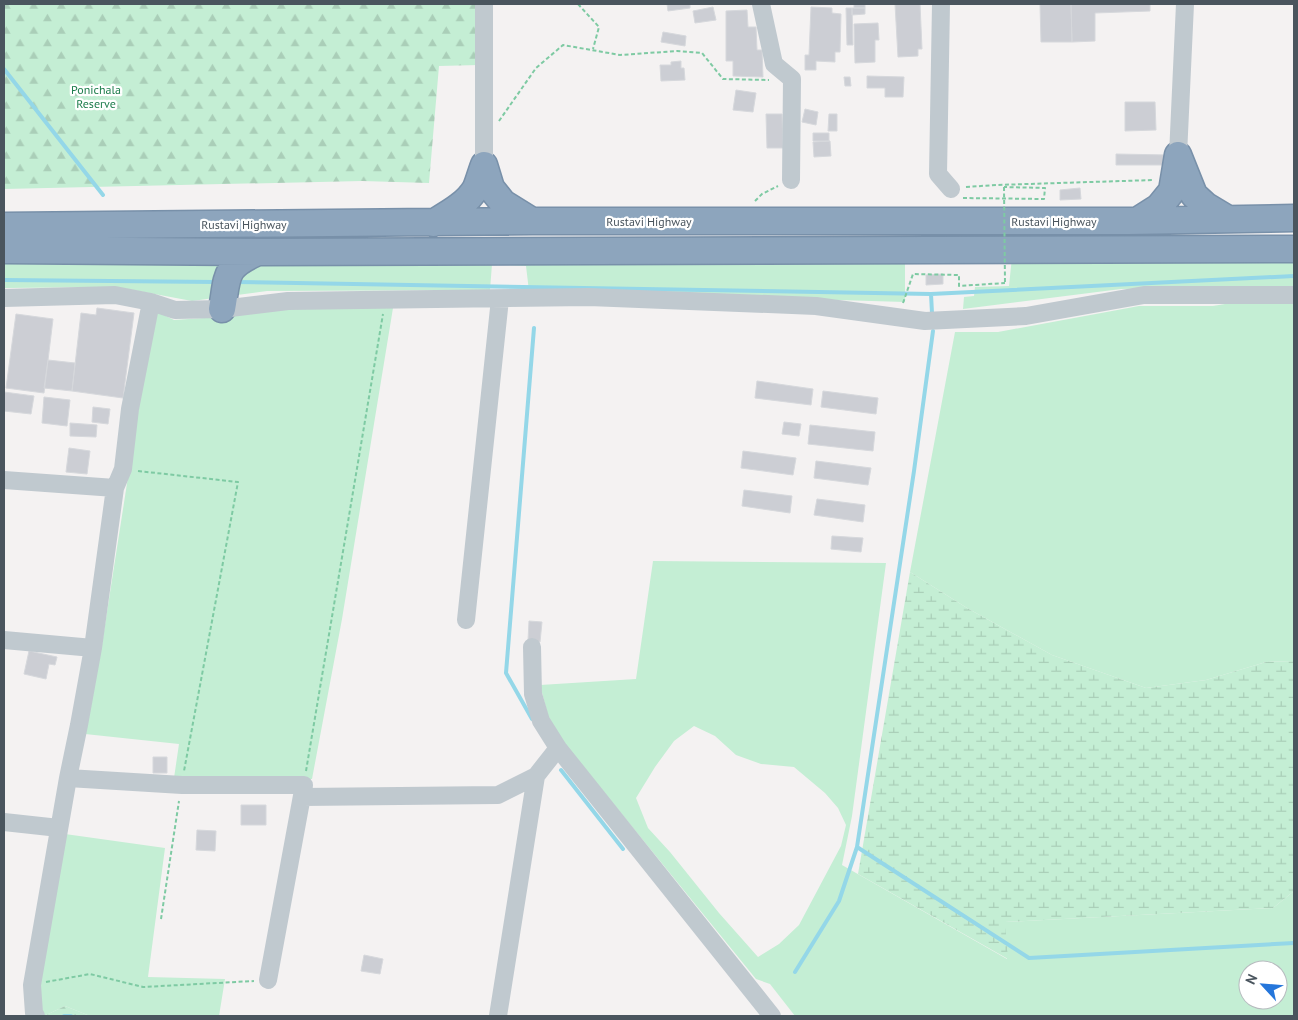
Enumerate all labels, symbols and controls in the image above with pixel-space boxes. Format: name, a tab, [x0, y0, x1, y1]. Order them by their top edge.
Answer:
park label: Ponichala Reserve	[71, 82, 121, 111]
street label: Rustavi Highway	[606, 214, 692, 229]
street label: Rustavi Highway	[1011, 214, 1097, 229]
street label: Rustavi Highway	[201, 217, 287, 232]
north arrow	[1238, 960, 1288, 1010]
text: N	[1241, 971, 1261, 987]

